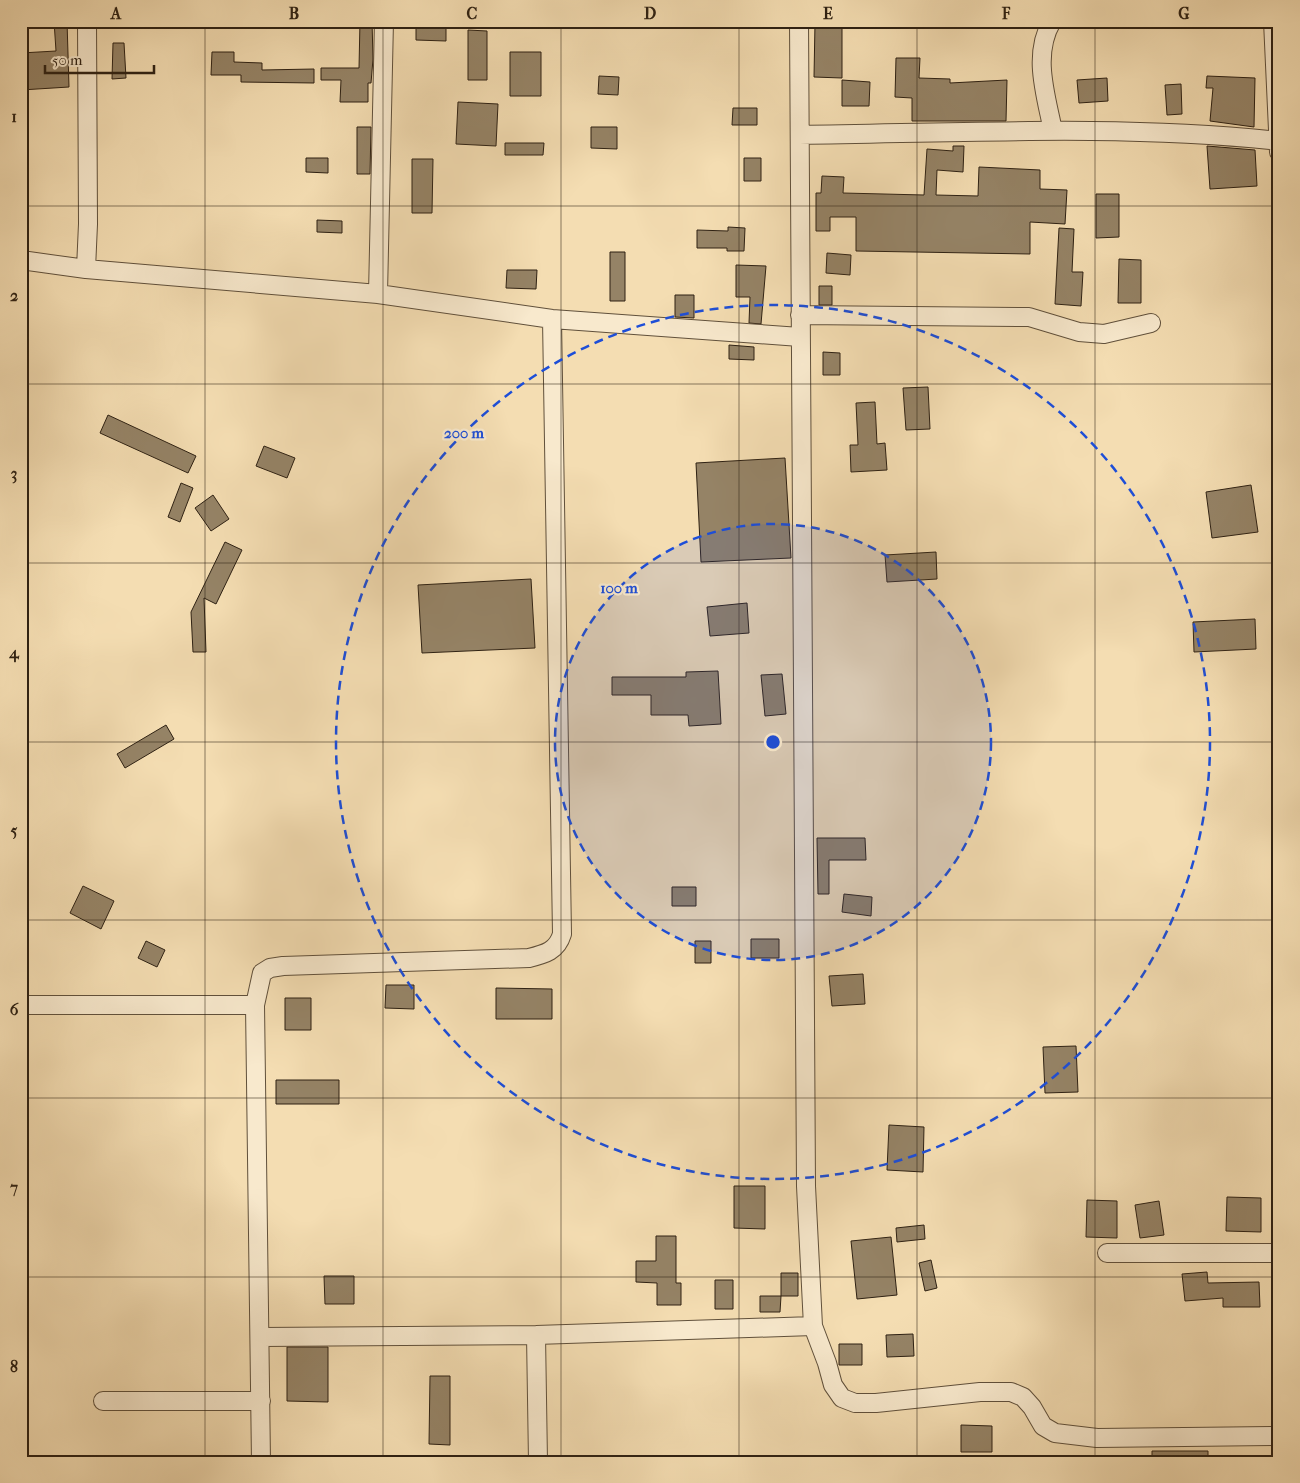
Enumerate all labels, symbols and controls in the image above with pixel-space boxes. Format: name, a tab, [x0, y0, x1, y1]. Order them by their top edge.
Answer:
text: A	[110, 4, 122, 23]
text: B	[289, 4, 299, 23]
text: C	[467, 4, 478, 23]
text: D	[644, 4, 656, 23]
text: E	[823, 4, 833, 23]
text: F	[1001, 4, 1011, 23]
text: G	[1178, 4, 1190, 23]
scale bar	[45, 42, 154, 74]
text: 50 m	[52, 51, 83, 69]
text: 1	[11, 107, 17, 126]
text: 2	[10, 286, 18, 305]
text: 200 m	[444, 424, 484, 442]
text: 3	[11, 464, 17, 484]
text: 100 m	[600, 579, 638, 597]
text: 4	[8, 643, 20, 663]
centre of rings	[764, 733, 782, 751]
text: 5	[11, 821, 18, 840]
text: 6	[10, 1000, 19, 1019]
text: 7	[9, 1178, 18, 1197]
text: 8	[10, 1357, 18, 1376]

